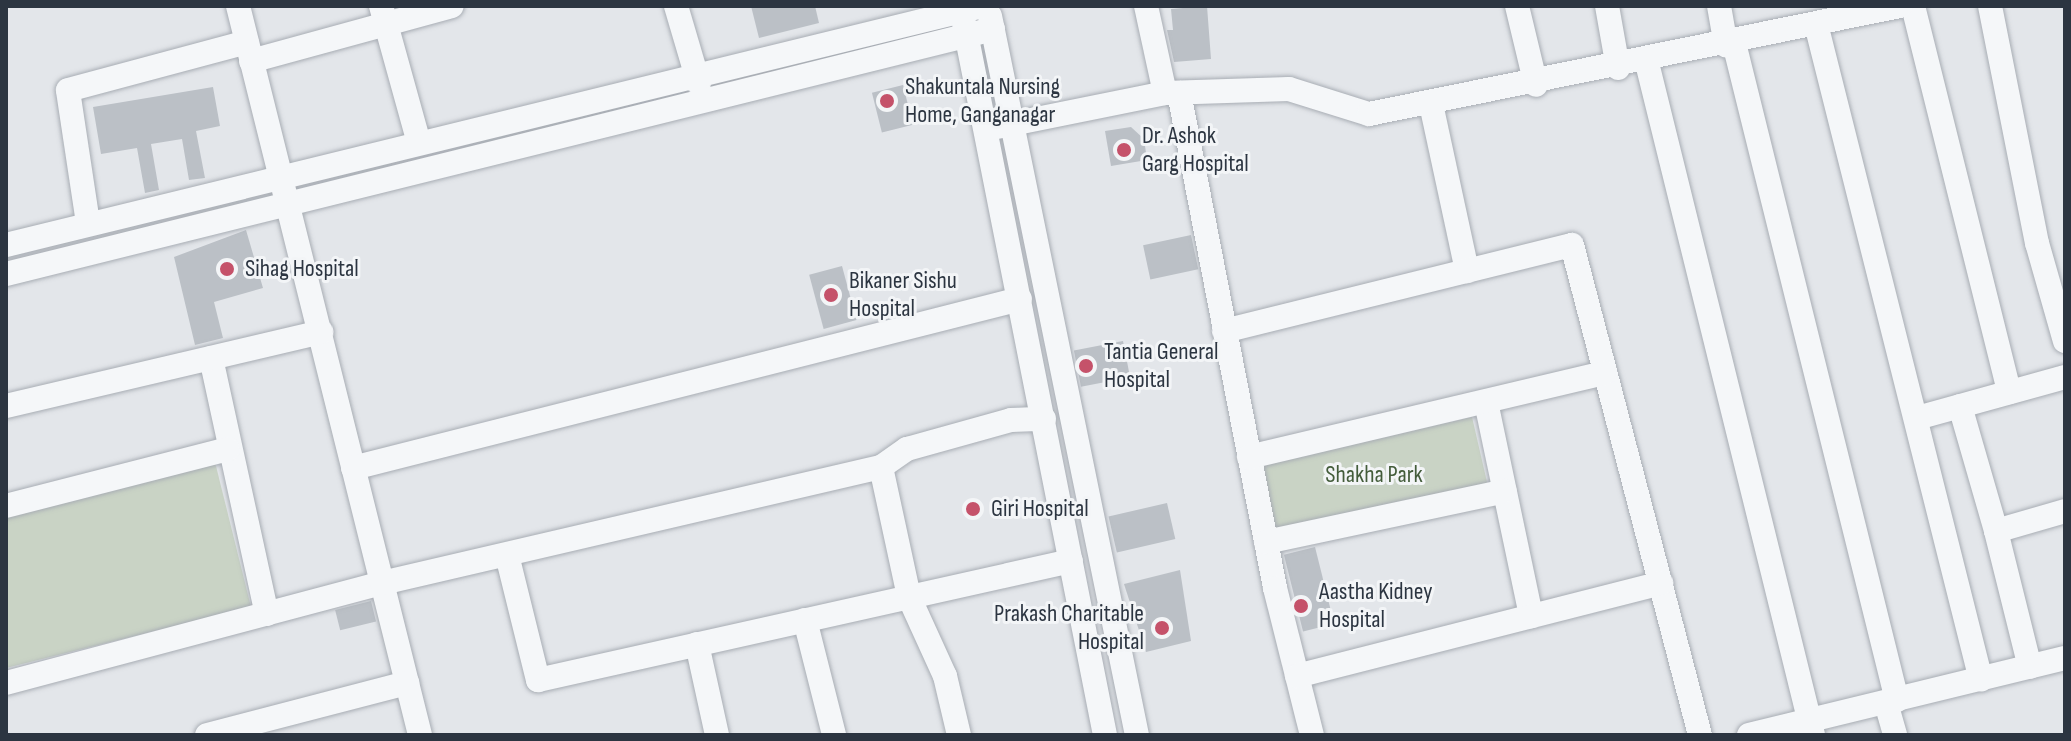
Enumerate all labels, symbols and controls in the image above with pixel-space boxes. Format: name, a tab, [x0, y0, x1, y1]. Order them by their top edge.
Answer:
place label: Shakuntala Nursing Home, Ganganagar	[905, 73, 1060, 129]
marker: Shakuntala Nursing Home, Ganganagar	[876, 90, 898, 112]
place label: Dr. Ashok Garg Hospital	[1142, 122, 1249, 178]
marker: Dr. Ashok Garg Hospital	[1113, 139, 1135, 161]
place label: Sihag Hospital	[245, 255, 359, 283]
marker: Sihag Hospital	[216, 258, 238, 280]
place label: Bikaner Sishu Hospital	[849, 267, 957, 323]
marker: Bikaner Sishu Hospital	[820, 284, 842, 306]
place label: Tantia General Hospital	[1104, 338, 1218, 394]
marker: Tantia General Hospital	[1075, 355, 1097, 377]
park label: Shakha Park	[1325, 461, 1423, 489]
place label: Giri Hospital	[991, 495, 1089, 523]
marker: Giri Hospital	[962, 498, 984, 520]
place label: Aastha Kidney Hospital	[1319, 578, 1433, 634]
marker: Aastha Kidney Hospital	[1290, 595, 1312, 617]
place label: Prakash Charitable Hospital	[994, 600, 1144, 656]
marker: Prakash Charitable Hospital	[1151, 617, 1173, 639]

